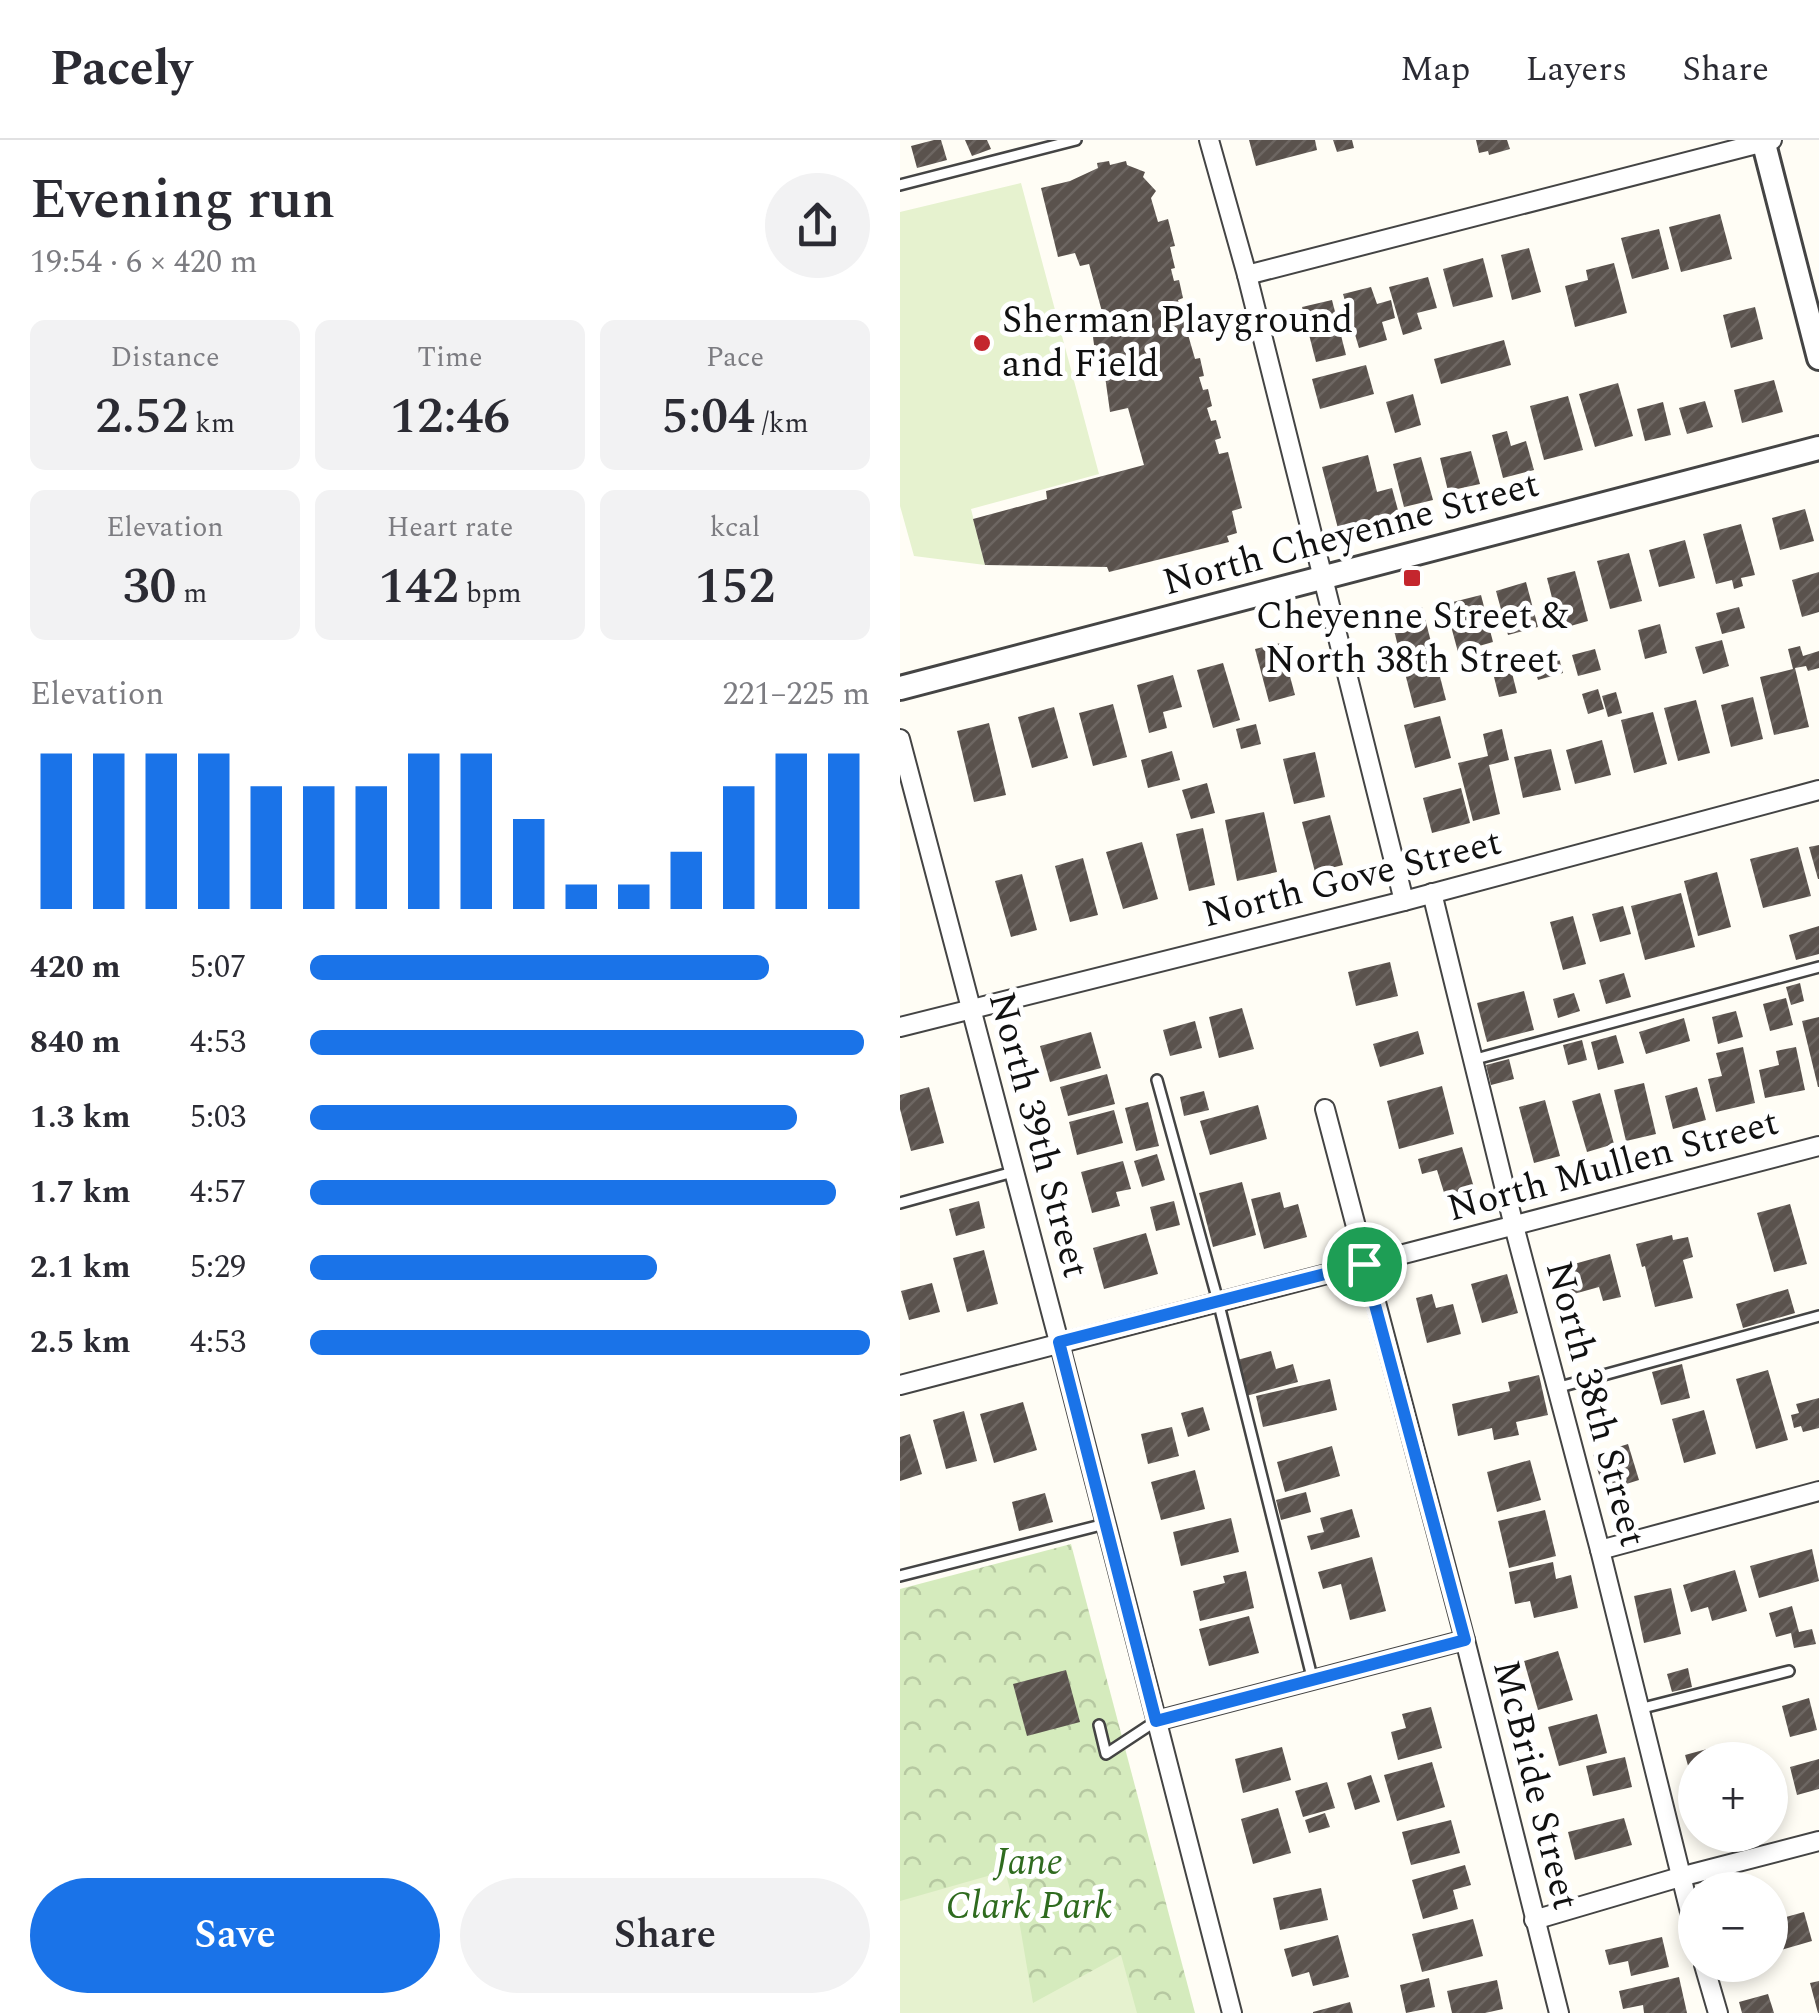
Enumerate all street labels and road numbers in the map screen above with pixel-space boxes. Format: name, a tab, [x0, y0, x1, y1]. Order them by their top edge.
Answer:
street label: North Cheyenne Street	[1156, 456, 1546, 612]
street label: North Gove Street	[1196, 814, 1508, 944]
street label: North 39th Street	[972, 986, 1104, 1284]
street label: North Mullen Street	[1441, 1094, 1785, 1238]
street label: North 38th Street	[1529, 1255, 1661, 1553]
street label: McBride Street	[1476, 1654, 1594, 1916]

